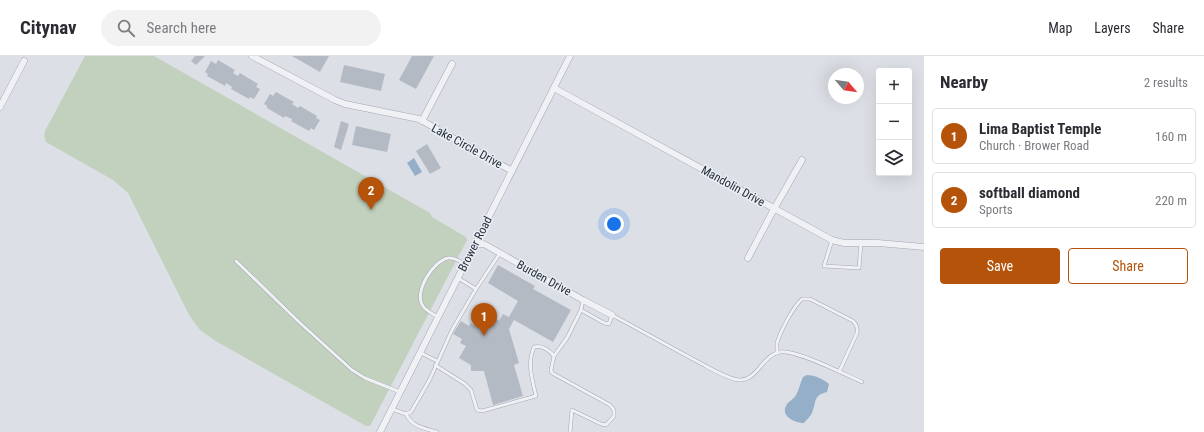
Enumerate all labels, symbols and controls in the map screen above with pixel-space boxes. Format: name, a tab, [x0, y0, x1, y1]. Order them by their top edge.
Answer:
search box	[101, 10, 381, 46]
text: Citynav	[20, 16, 77, 39]
icon: search	[115, 17, 137, 39]
text: Search here	[147, 19, 216, 37]
text: Map	[1048, 20, 1072, 36]
text: Layers	[1094, 20, 1131, 36]
text: Share	[1153, 20, 1184, 36]
north arrow	[828, 68, 864, 104]
map controls	[876, 68, 912, 176]
button: +	[876, 68, 912, 104]
text: Nearby	[940, 72, 988, 92]
text: 2 results	[1144, 75, 1188, 90]
button: −	[876, 104, 912, 140]
text: Lima Baptist Temple	[979, 120, 1102, 138]
street label: Lake Circle Drive	[429, 121, 505, 171]
text: 1	[951, 129, 957, 144]
text: 160 m	[1155, 129, 1187, 144]
text: Church · Brower Road	[979, 138, 1089, 153]
button: layers	[876, 140, 912, 176]
street label: Mandolin Drive	[699, 163, 768, 209]
pin: 2	[358, 177, 384, 210]
text: softball diamond	[979, 184, 1080, 202]
text: 2	[951, 193, 957, 208]
text: 220 m	[1155, 193, 1187, 208]
text: Sports	[979, 202, 1013, 217]
street label: Brower Road	[455, 214, 495, 274]
your location	[604, 214, 624, 234]
button: Save	[940, 248, 1060, 284]
button: Share	[1068, 248, 1188, 284]
street label: Burden Drive	[514, 257, 574, 299]
pin: 1	[471, 303, 497, 336]

